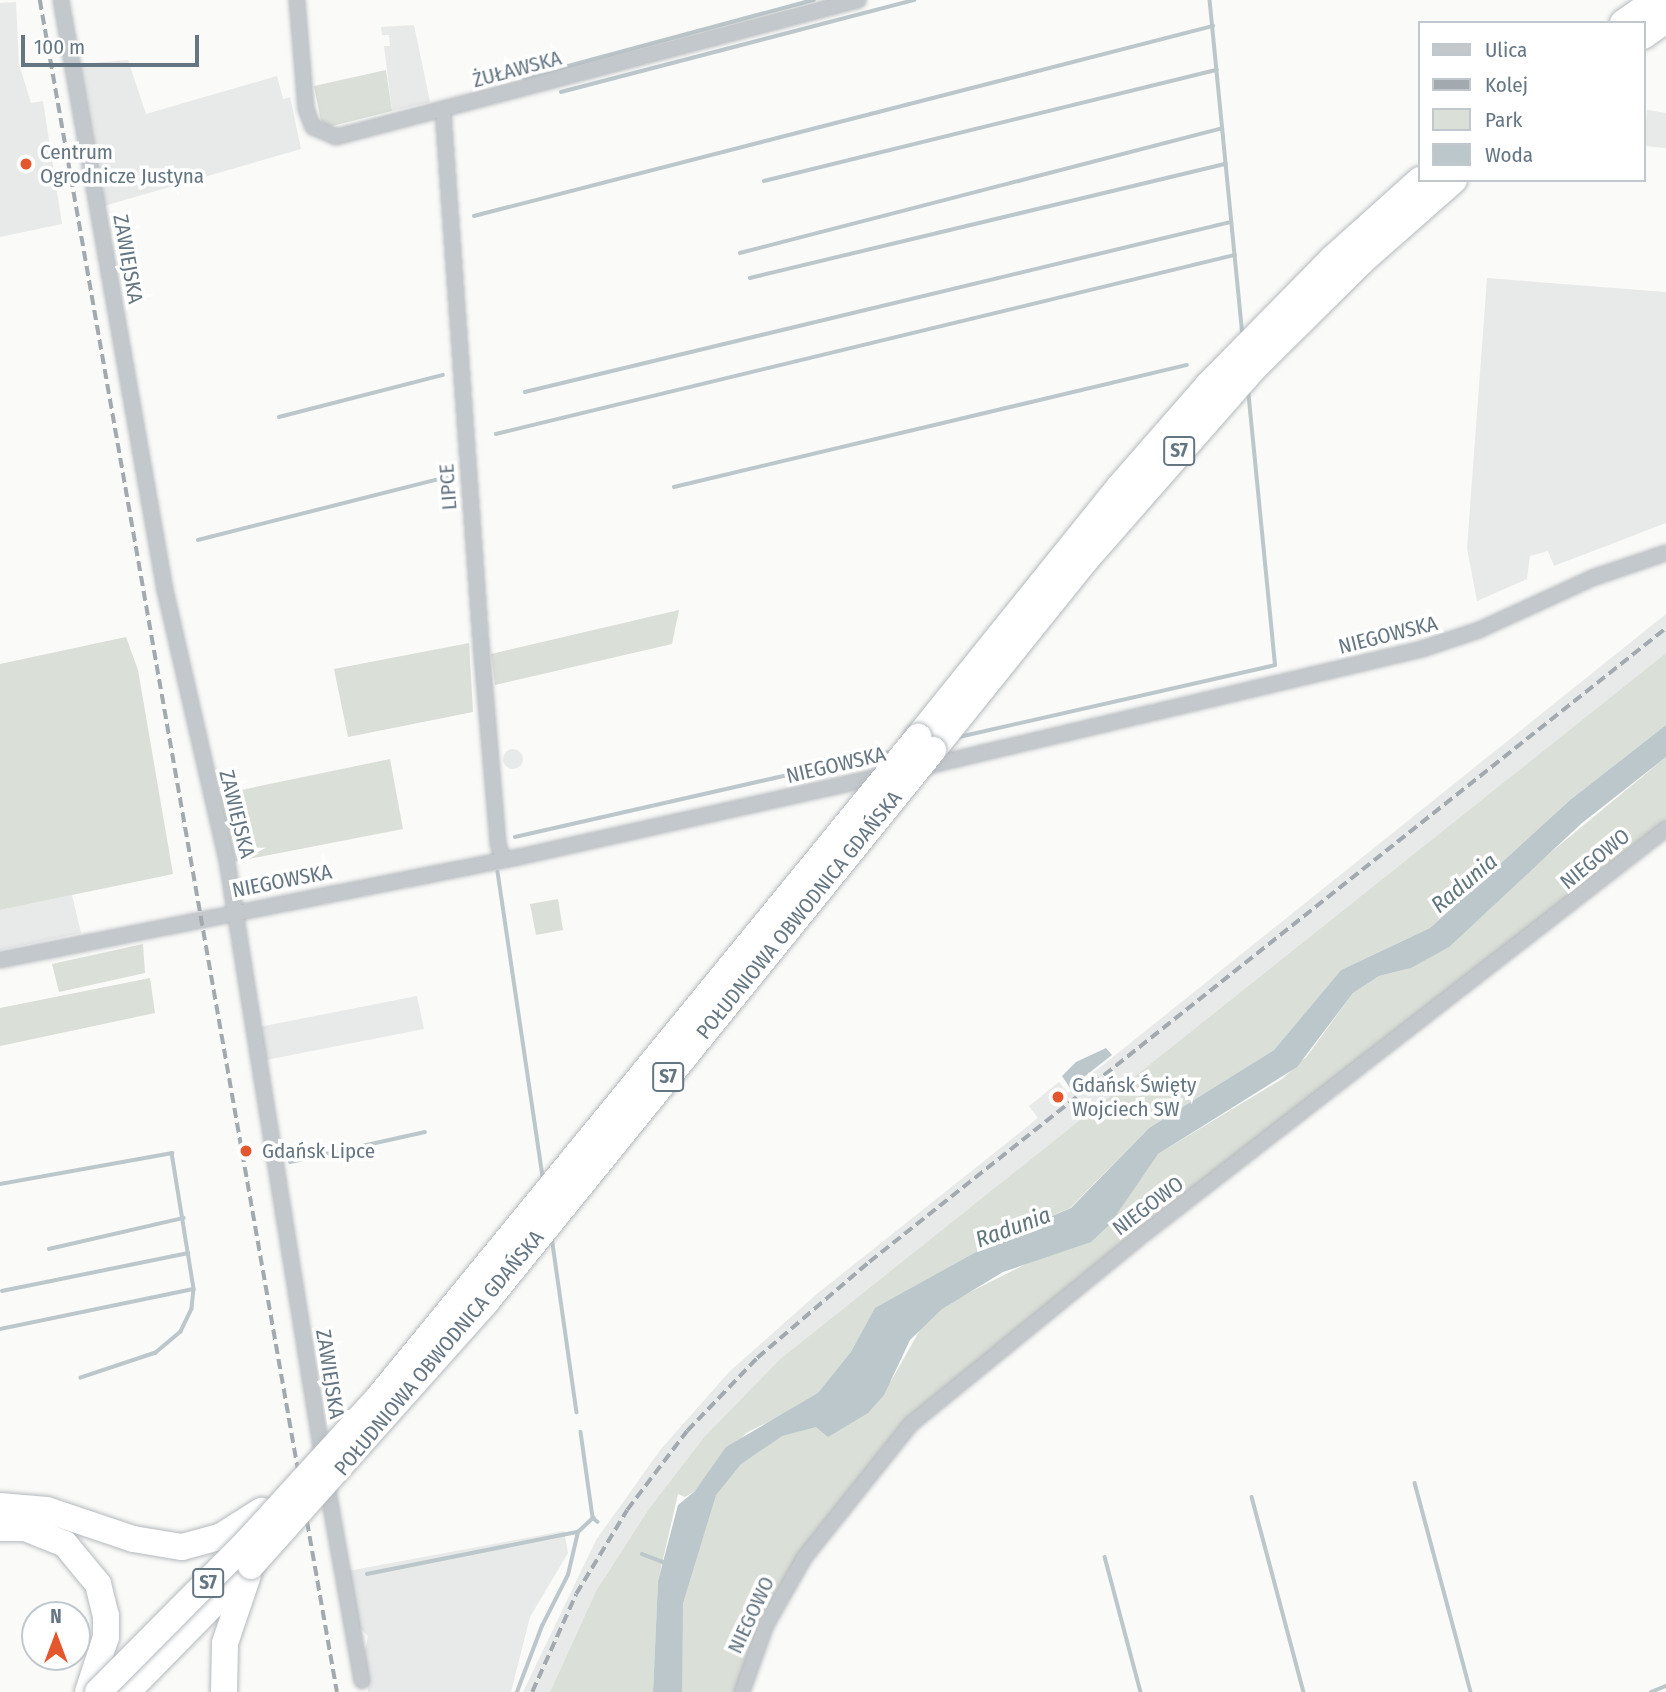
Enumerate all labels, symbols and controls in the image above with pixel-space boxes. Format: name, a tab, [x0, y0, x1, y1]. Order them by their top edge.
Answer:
scale bar	[24, 21, 203, 65]
legend	[1418, 21, 1645, 182]
text: 100 m	[34, 34, 85, 60]
text: Ulica	[1485, 37, 1527, 63]
street label: ŻUŁAWSKA	[470, 45, 564, 93]
text: Kolej	[1485, 72, 1528, 98]
text: Park	[1485, 107, 1522, 133]
place label: Centrum Ogrodnicze Justyna	[40, 139, 204, 189]
text: Woda	[1485, 142, 1533, 168]
marker: Centrum Ogrodnicze Justyna	[18, 156, 34, 172]
street label: ZAWIEJSKA	[108, 212, 148, 306]
road number: S7	[1162, 436, 1196, 466]
street label: LIPCE	[434, 463, 462, 511]
street label: NIEGOWSKA	[1336, 611, 1440, 659]
street label: NIEGOWSKA	[784, 741, 888, 789]
street label: ZAWIEJSKA	[214, 767, 260, 861]
street label: POŁUDNIOWA OBWODNICA GDAŃSKA	[691, 786, 907, 1044]
street label: NIEGOWO	[1555, 823, 1635, 895]
water label: Radunia	[1425, 847, 1503, 919]
street label: NIEGOWSKA	[230, 859, 334, 903]
road number: S7	[650, 1062, 686, 1092]
place label: Gdańsk Święty Wojciech SW	[1072, 1072, 1196, 1122]
marker: Gdańsk Święty Wojciech SW	[1050, 1089, 1066, 1105]
place label: Gdańsk Lipce	[262, 1138, 375, 1164]
marker: Gdańsk Lipce	[236, 1141, 256, 1161]
street label: NIEGOWO	[1108, 1171, 1188, 1241]
water label: Radunia	[972, 1201, 1054, 1253]
street label: POŁUDNIOWA OBWODNICA GDAŃSKA	[329, 1225, 549, 1481]
street label: ZAWIEJSKA	[310, 1327, 350, 1421]
road number: S7	[190, 1568, 226, 1598]
street label: NIEGOWO	[722, 1573, 780, 1657]
north arrow	[21, 1601, 91, 1671]
text: N	[50, 1605, 62, 1628]

